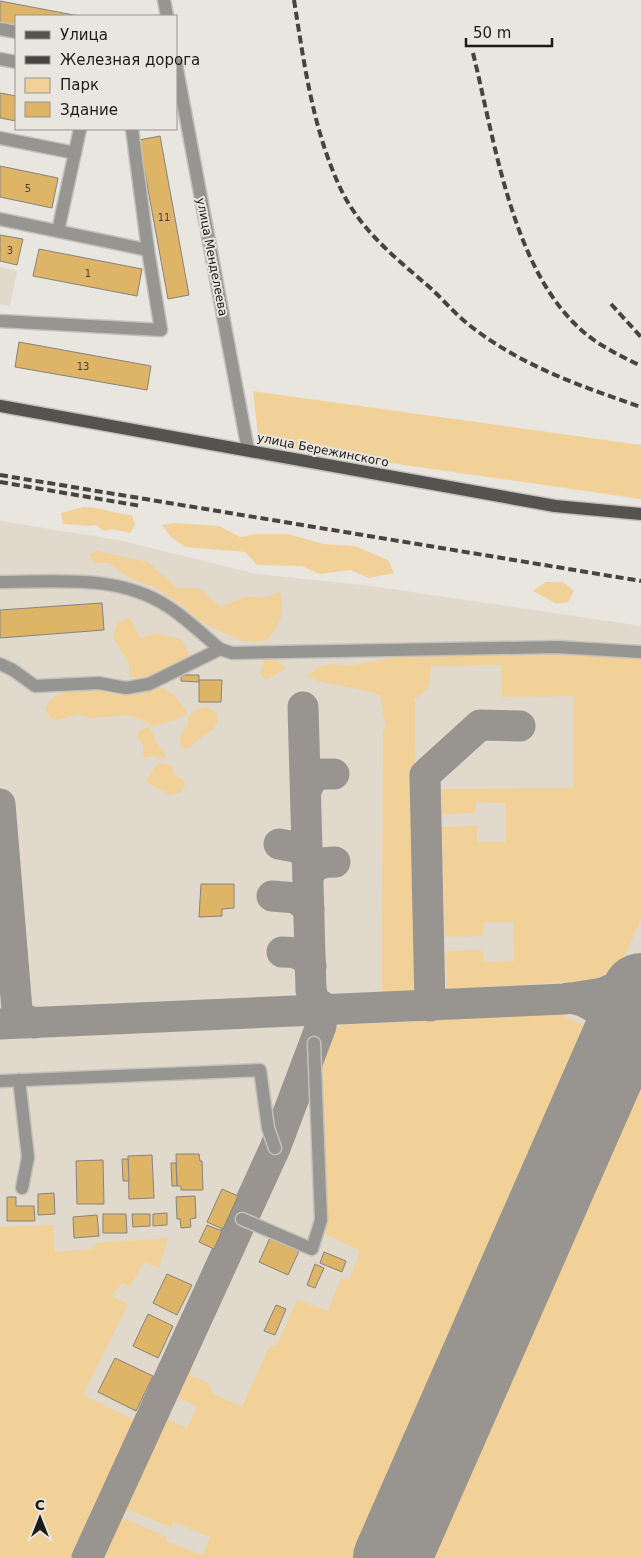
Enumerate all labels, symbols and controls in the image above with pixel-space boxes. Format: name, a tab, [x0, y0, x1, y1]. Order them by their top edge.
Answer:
legend	[15, 15, 178, 130]
scale bar	[466, 15, 552, 47]
text: 50 m	[473, 24, 511, 42]
text: Улица	[60, 26, 108, 44]
text: Железная дорога	[60, 51, 200, 69]
text: Парк	[60, 76, 99, 94]
text: Здание	[60, 101, 118, 119]
house number: 5	[25, 183, 31, 194]
street label: улица Менделеева	[194, 197, 230, 317]
house number: 11	[158, 212, 170, 223]
house number: 3	[7, 245, 13, 256]
house number: 1	[85, 268, 91, 279]
house number: 13	[77, 361, 89, 372]
street label: улица Бережинского	[256, 430, 390, 470]
north arrow	[15, 1493, 65, 1543]
text: С	[35, 1497, 45, 1513]

